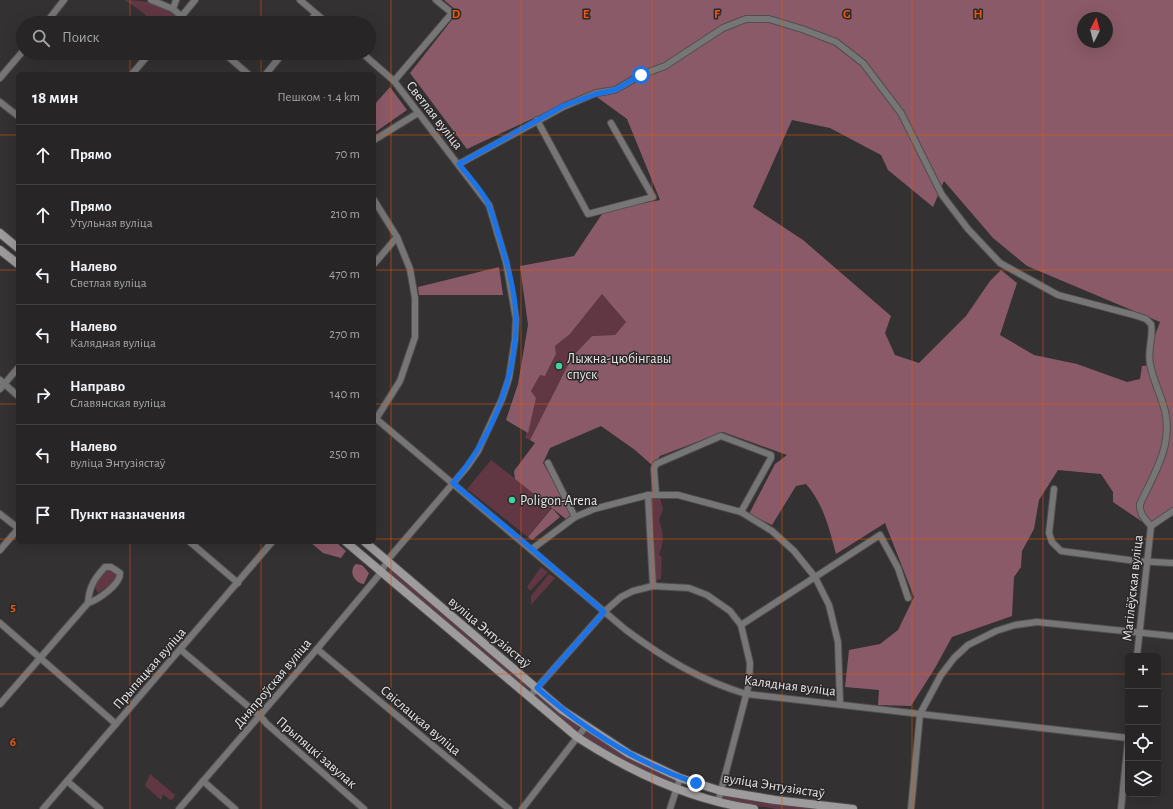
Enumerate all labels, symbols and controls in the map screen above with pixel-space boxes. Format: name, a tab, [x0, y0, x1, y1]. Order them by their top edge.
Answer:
text: D	[452, 8, 461, 21]
text: E	[583, 8, 590, 21]
text: F	[714, 8, 721, 21]
text: G	[843, 8, 851, 21]
text: H	[973, 8, 983, 21]
north arrow	[1077, 12, 1113, 48]
search box	[16, 16, 376, 60]
icon: search	[30, 27, 52, 49]
text: Поиск	[62, 30, 100, 45]
route start	[632, 66, 650, 84]
street label: Светлая вуліца	[403, 79, 466, 153]
text: 18 мин	[32, 89, 78, 106]
text: Пешком · 1.4 km	[277, 91, 360, 104]
icon: ahead	[32, 144, 54, 166]
text: Прямо	[70, 147, 112, 162]
text: 70 m	[335, 148, 360, 161]
text: Прямо	[70, 199, 112, 214]
icon: ahead	[32, 204, 54, 226]
text: 210 m	[330, 208, 360, 221]
text: Утульная вуліца	[70, 217, 153, 230]
text: Налево	[70, 259, 117, 274]
icon: left	[32, 264, 54, 286]
text: 470 m	[329, 268, 360, 281]
text: Светлая вуліца	[70, 277, 147, 290]
text: Налево	[70, 319, 117, 334]
icon: left	[32, 324, 54, 346]
text: 270 m	[329, 328, 360, 341]
text: Калядная вуліца	[70, 337, 156, 350]
place label: Лыжна-цюбінгавы спуск	[567, 352, 671, 382]
marker: Лыжна-цюбінгавы спуск	[554, 361, 564, 371]
text: Направо	[70, 379, 125, 394]
icon: right	[32, 384, 54, 406]
text: 140 m	[330, 388, 360, 401]
text: Славянская вуліца	[70, 397, 166, 410]
text: Налево	[70, 439, 117, 454]
icon: left	[32, 444, 54, 466]
text: 250 m	[329, 448, 360, 461]
text: вуліца Энтузіястаў	[70, 457, 165, 470]
place label: Poligon-Arena	[520, 494, 598, 508]
marker: Poligon-Arena	[507, 495, 517, 505]
icon: arrive	[32, 504, 54, 526]
text: Пункт назначения	[70, 507, 185, 522]
street label: Магілёўская вуліца	[1120, 534, 1146, 642]
street label: вуліца Энтузіястаў	[446, 594, 533, 671]
text: 5	[10, 601, 16, 614]
street label: Прыпяцкая вуліца	[111, 625, 189, 712]
street label: Дняпроўская вуліца	[231, 636, 315, 731]
map controls	[1125, 653, 1161, 797]
button: +	[1125, 653, 1161, 689]
street label: Калядная вуліца	[743, 673, 837, 699]
street label: Свіслацкая вуліца	[377, 683, 464, 759]
button: −	[1125, 689, 1161, 725]
street label: Прыпяцкі завулак	[274, 714, 360, 792]
button: locate	[1125, 725, 1161, 761]
text: 6	[10, 736, 16, 749]
button: layers	[1125, 761, 1161, 797]
street label: вуліца Энтузіястаў	[722, 771, 826, 801]
route end	[687, 774, 705, 792]

